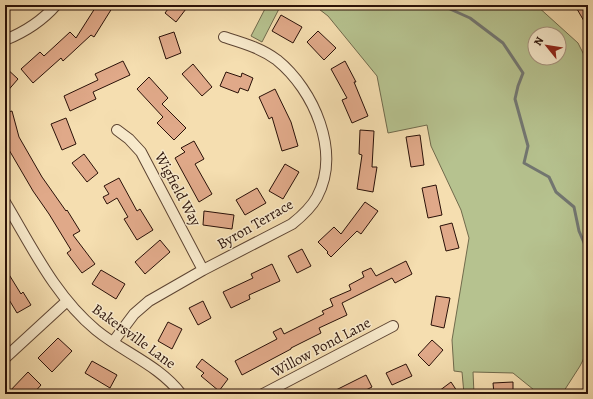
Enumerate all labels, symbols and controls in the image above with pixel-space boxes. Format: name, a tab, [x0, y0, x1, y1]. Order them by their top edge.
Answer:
north arrow	[527, 26, 567, 66]
text: N	[530, 34, 547, 48]
street label: Wigfield Way	[150, 147, 206, 230]
street label: Byron Terrace	[213, 194, 297, 254]
street label: Bakersville Lane	[88, 299, 180, 373]
street label: Willow Pond Lane	[267, 312, 374, 382]

